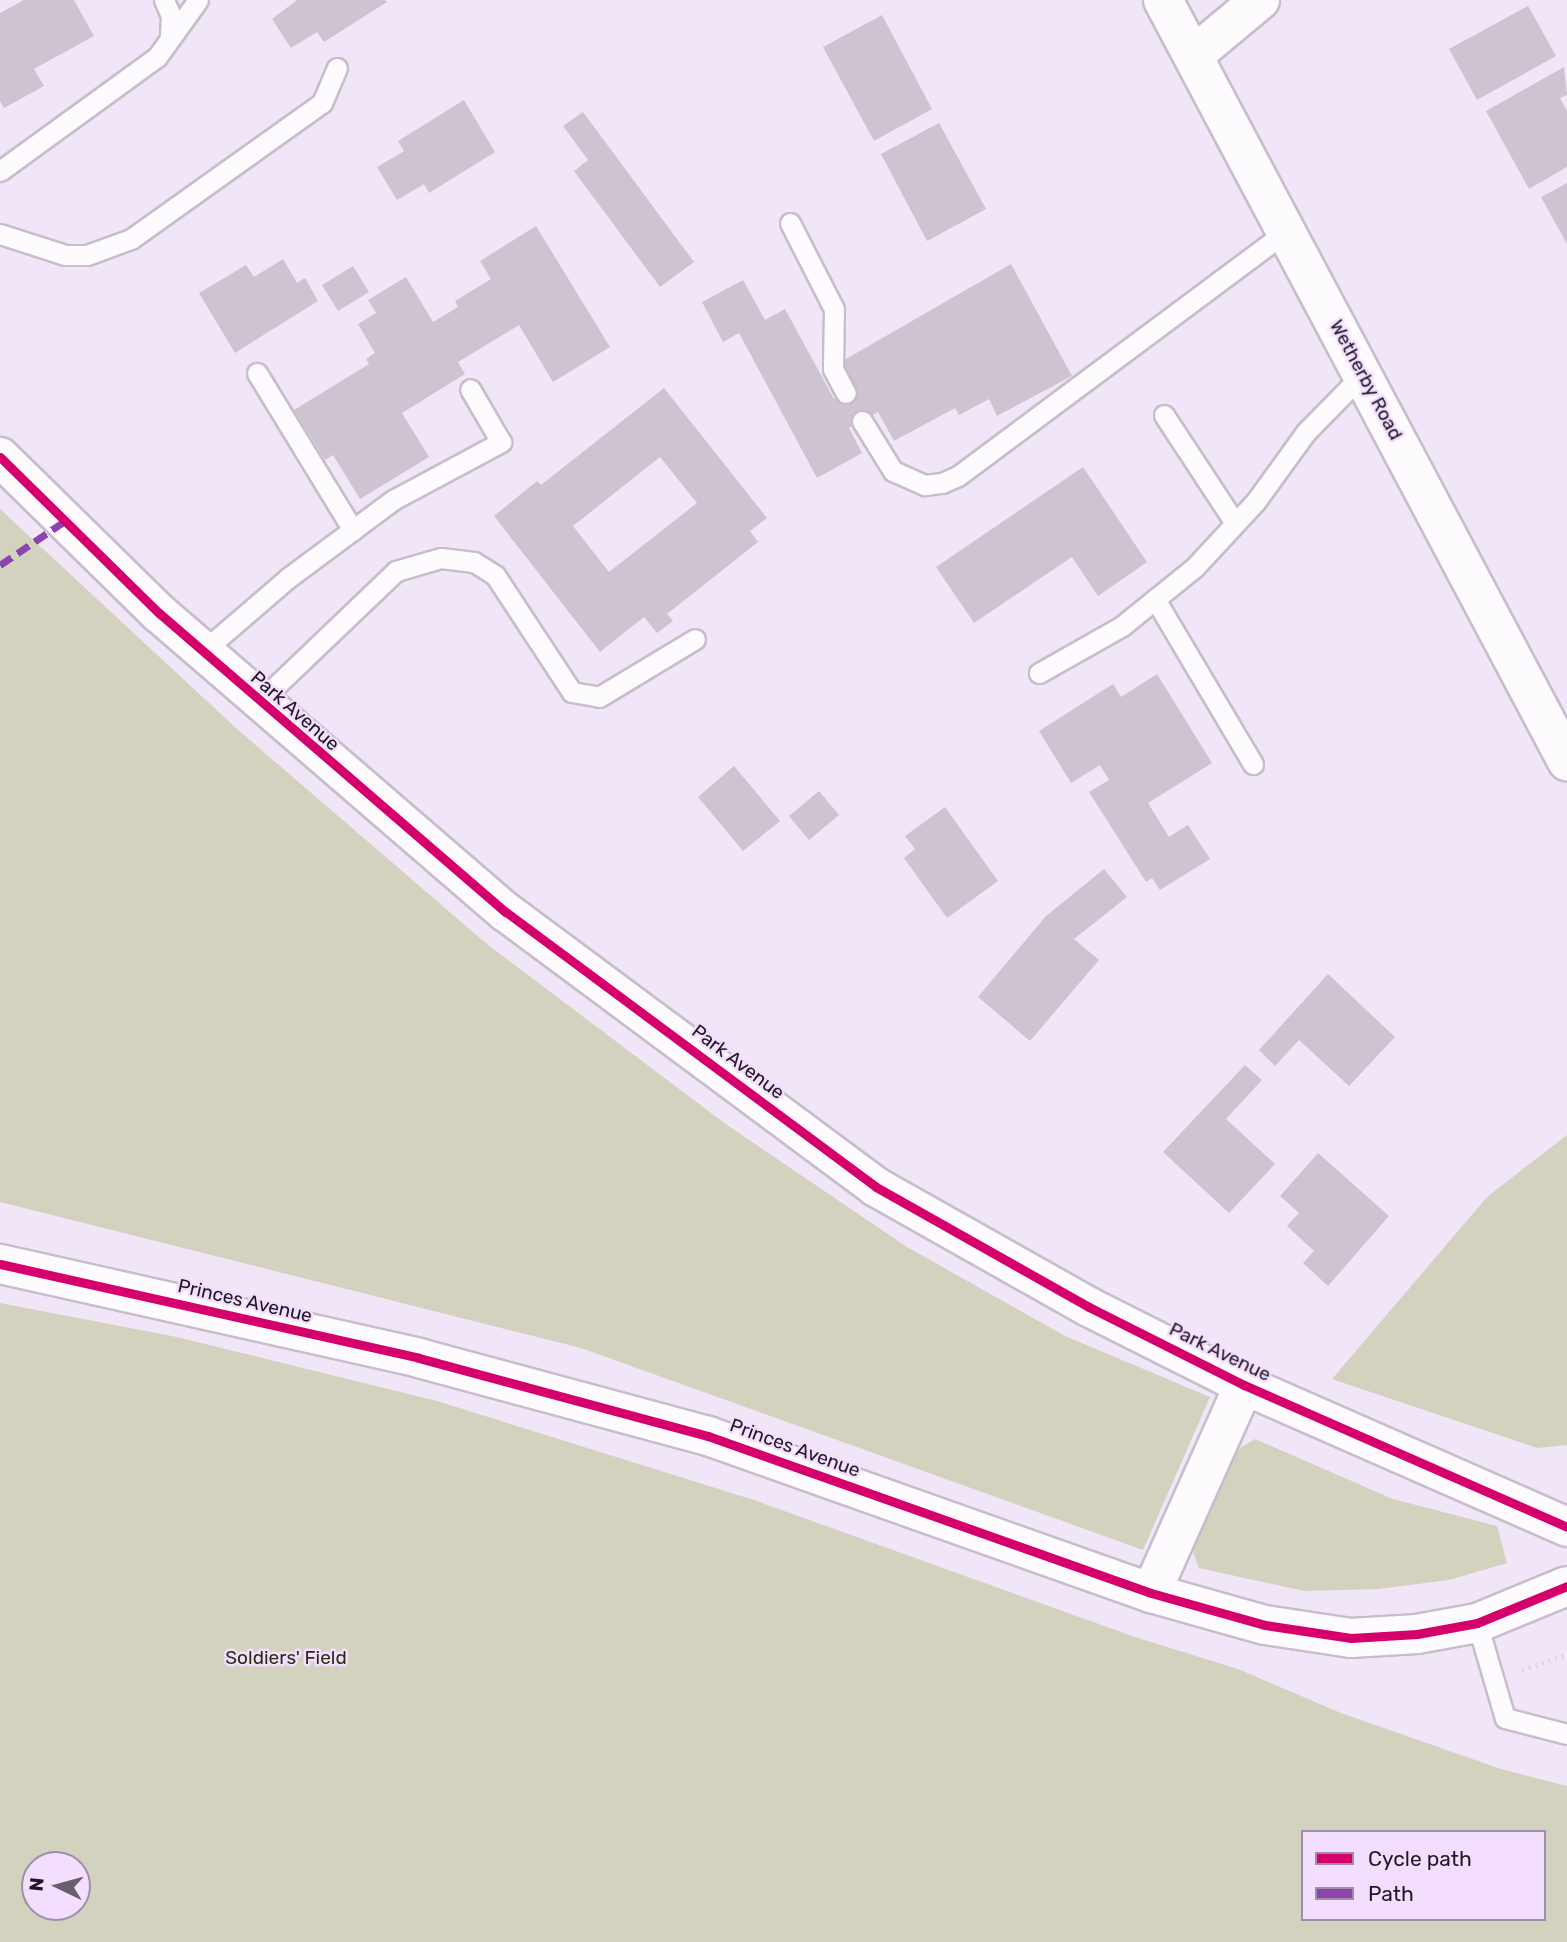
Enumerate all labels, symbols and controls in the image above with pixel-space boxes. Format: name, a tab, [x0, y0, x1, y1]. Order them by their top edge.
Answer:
street label: Wetherby Road	[1325, 316, 1407, 444]
street label: Park Avenue	[246, 666, 344, 756]
street label: Park Avenue	[687, 1020, 789, 1104]
street label: Princes Avenue	[175, 1274, 315, 1328]
street label: Park Avenue	[1165, 1317, 1275, 1387]
street label: Princes Avenue	[726, 1414, 864, 1482]
park label: Soldiers' Field	[225, 1647, 347, 1669]
legend	[1301, 1830, 1546, 1921]
text: Cycle path	[1368, 1846, 1472, 1871]
north arrow	[21, 1851, 91, 1921]
text: N	[25, 1876, 49, 1892]
text: Path	[1368, 1881, 1414, 1906]

